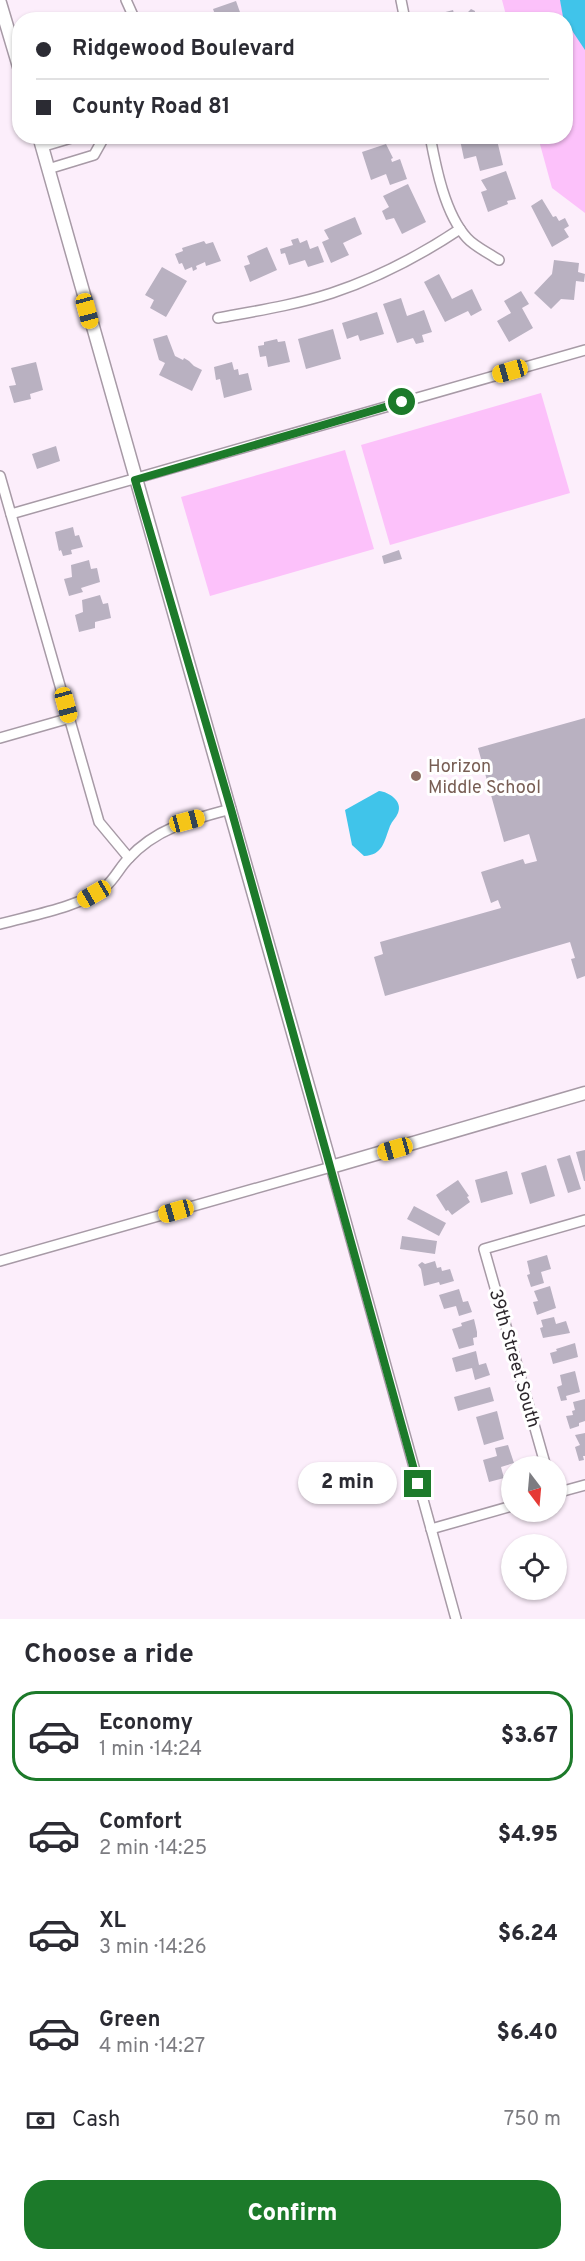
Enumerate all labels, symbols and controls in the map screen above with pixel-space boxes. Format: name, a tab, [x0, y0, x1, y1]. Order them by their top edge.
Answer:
text: Ridgewood Boulevard	[72, 36, 295, 63]
text: County Road 81	[72, 94, 231, 121]
car	[74, 291, 100, 331]
car	[490, 357, 530, 385]
route start	[388, 388, 415, 415]
car	[53, 685, 79, 725]
place label: Horizon Middle School	[428, 756, 541, 800]
marker: Horizon Middle School	[409, 769, 423, 783]
car	[167, 808, 207, 834]
car	[74, 877, 114, 911]
car	[375, 1135, 415, 1163]
car	[156, 1197, 196, 1225]
street label: 39th Street South	[483, 1286, 544, 1430]
north arrow	[501, 1456, 567, 1522]
map controls	[501, 1456, 567, 1600]
callout: 2 min	[298, 1463, 397, 1505]
text: 2 min	[321, 1470, 374, 1496]
route end	[404, 1470, 431, 1497]
button: locate	[501, 1534, 567, 1600]
text: Choose a ride	[24, 1638, 194, 1672]
icon: car	[27, 1709, 81, 1763]
text: Economy	[99, 1710, 193, 1737]
text: $3.67	[501, 1723, 558, 1750]
text: 1 min · 14:24	[99, 1737, 202, 1763]
icon: car	[27, 1808, 81, 1862]
text: Comfort	[99, 1809, 182, 1836]
text: $4.95	[498, 1822, 558, 1849]
text: 2 min · 14:25	[99, 1836, 207, 1862]
icon: car	[27, 1907, 81, 1961]
text: XL	[99, 1908, 126, 1935]
text: $6.24	[498, 1921, 558, 1948]
text: 3 min · 14:26	[99, 1935, 207, 1961]
icon: car	[27, 2006, 81, 2060]
text: Green	[99, 2007, 161, 2034]
text: $6.40	[497, 2020, 558, 2047]
text: 4 min · 14:27	[99, 2034, 205, 2060]
icon: cash	[24, 2104, 57, 2137]
text: Cash	[72, 2107, 121, 2134]
text: 750 m	[504, 2107, 561, 2133]
button: Confirm	[24, 2180, 561, 2249]

